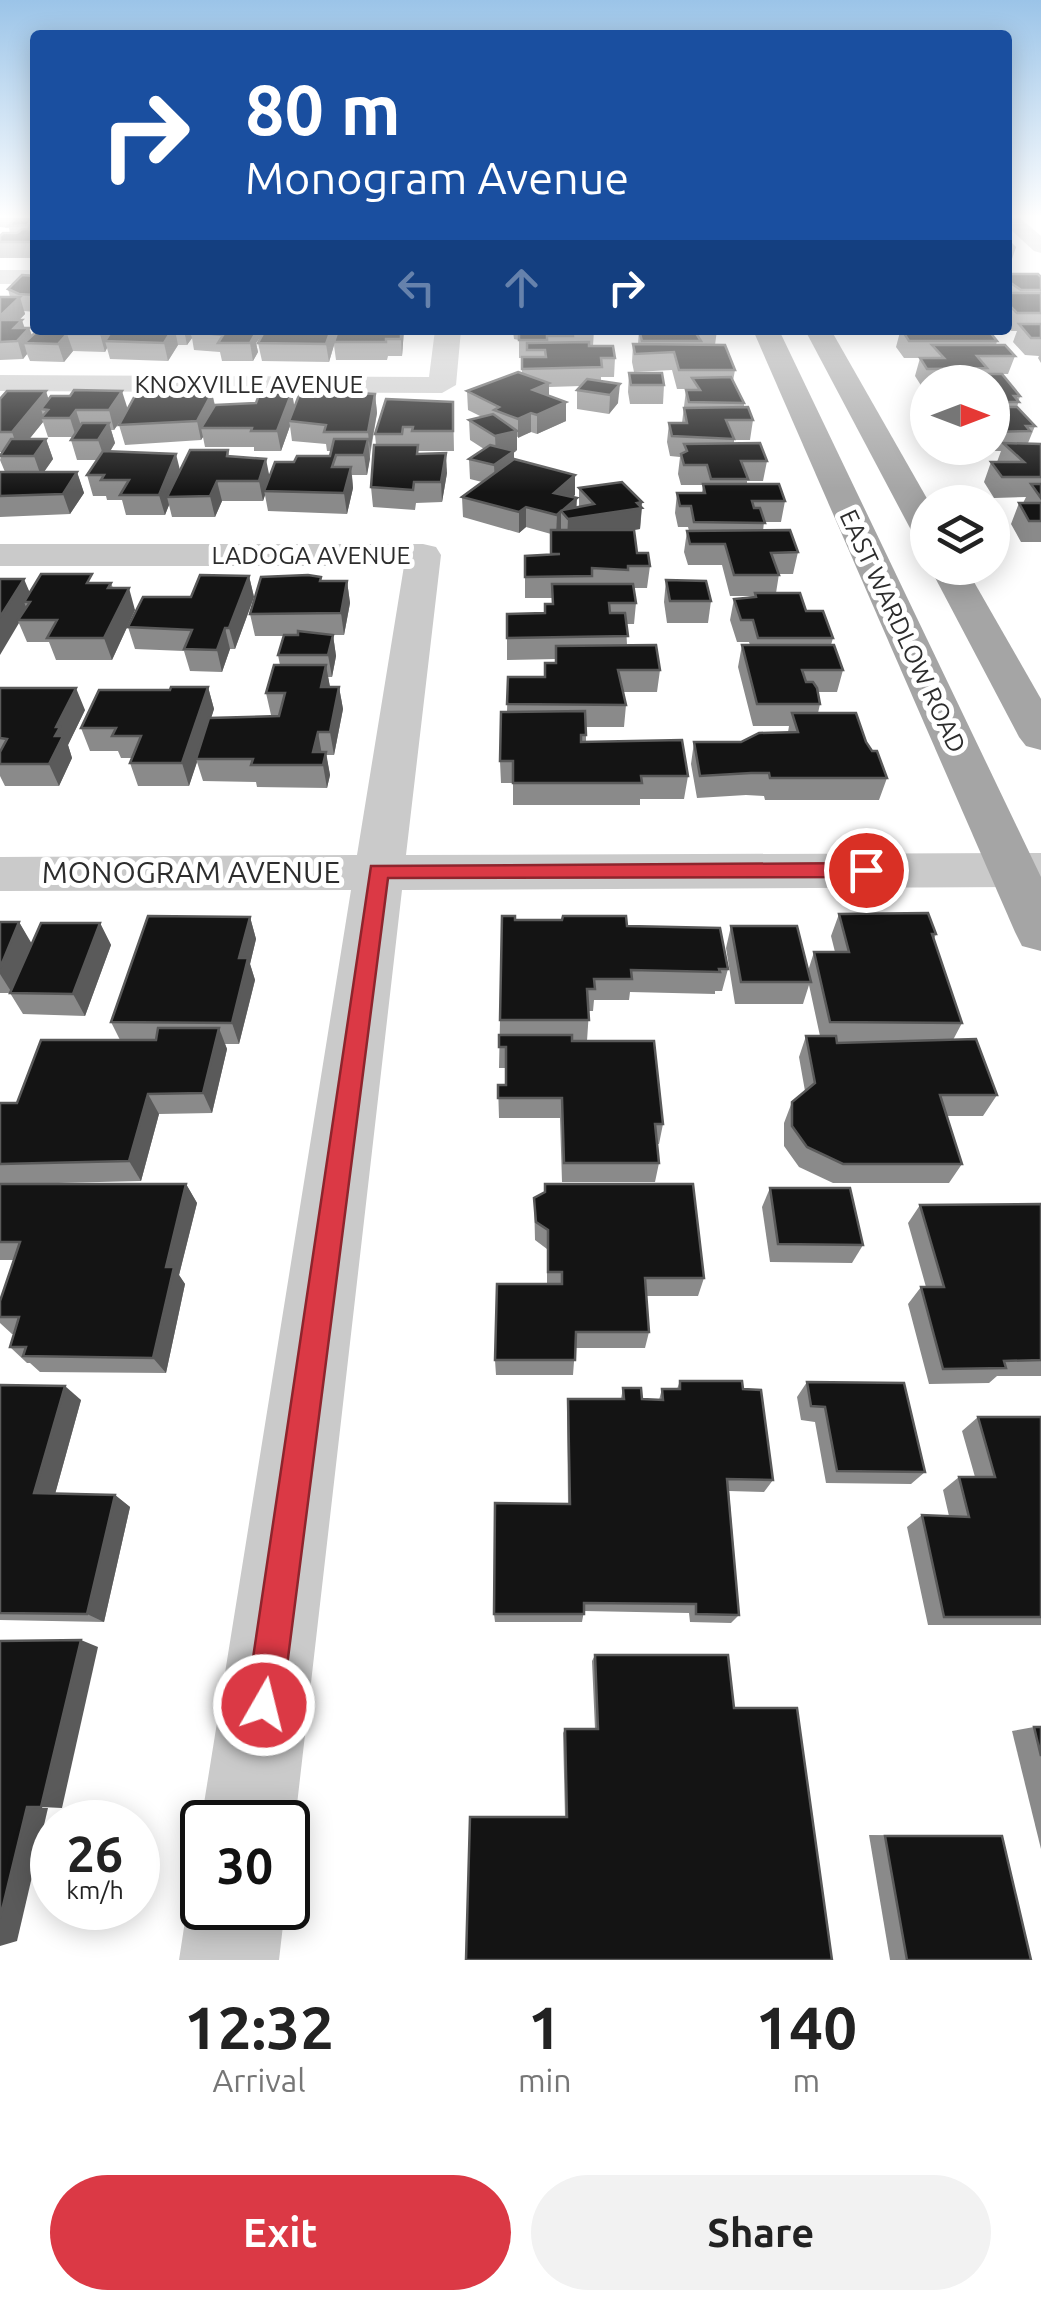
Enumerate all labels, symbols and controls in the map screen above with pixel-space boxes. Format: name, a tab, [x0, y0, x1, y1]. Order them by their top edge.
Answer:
icon: right	[80, 70, 210, 200]
text: 80 m	[245, 70, 401, 148]
text: Monogram Avenue	[245, 152, 629, 203]
icon: left	[389, 260, 444, 315]
icon: ahead	[494, 260, 549, 315]
icon: right	[599, 260, 654, 315]
north arrow	[910, 365, 1010, 465]
map controls	[910, 365, 1010, 585]
street label: KNOXVILLE AVENUE	[134, 370, 364, 398]
button: layers	[910, 485, 1010, 585]
street label: EAST WARDLOW ROAD	[834, 505, 972, 757]
street label: LADOGA AVENUE	[211, 541, 411, 569]
pin	[824, 828, 909, 913]
icon: arrive	[839, 843, 894, 898]
street label: MONOGRAM AVENUE	[42, 855, 340, 889]
position arrow	[212, 1653, 316, 1757]
speed limit sign: 30	[180, 1800, 310, 1930]
text: 26	[67, 1825, 123, 1881]
text: km/h	[66, 1876, 124, 1904]
text: 12:32	[184, 1993, 334, 2060]
text: 1	[528, 1993, 562, 2060]
text: 140	[756, 1993, 857, 2060]
text: Arrival	[212, 2062, 306, 2098]
text: min	[518, 2062, 572, 2098]
text: m	[792, 2062, 820, 2098]
button: Exit	[50, 2175, 511, 2290]
button: Share	[531, 2175, 991, 2290]

